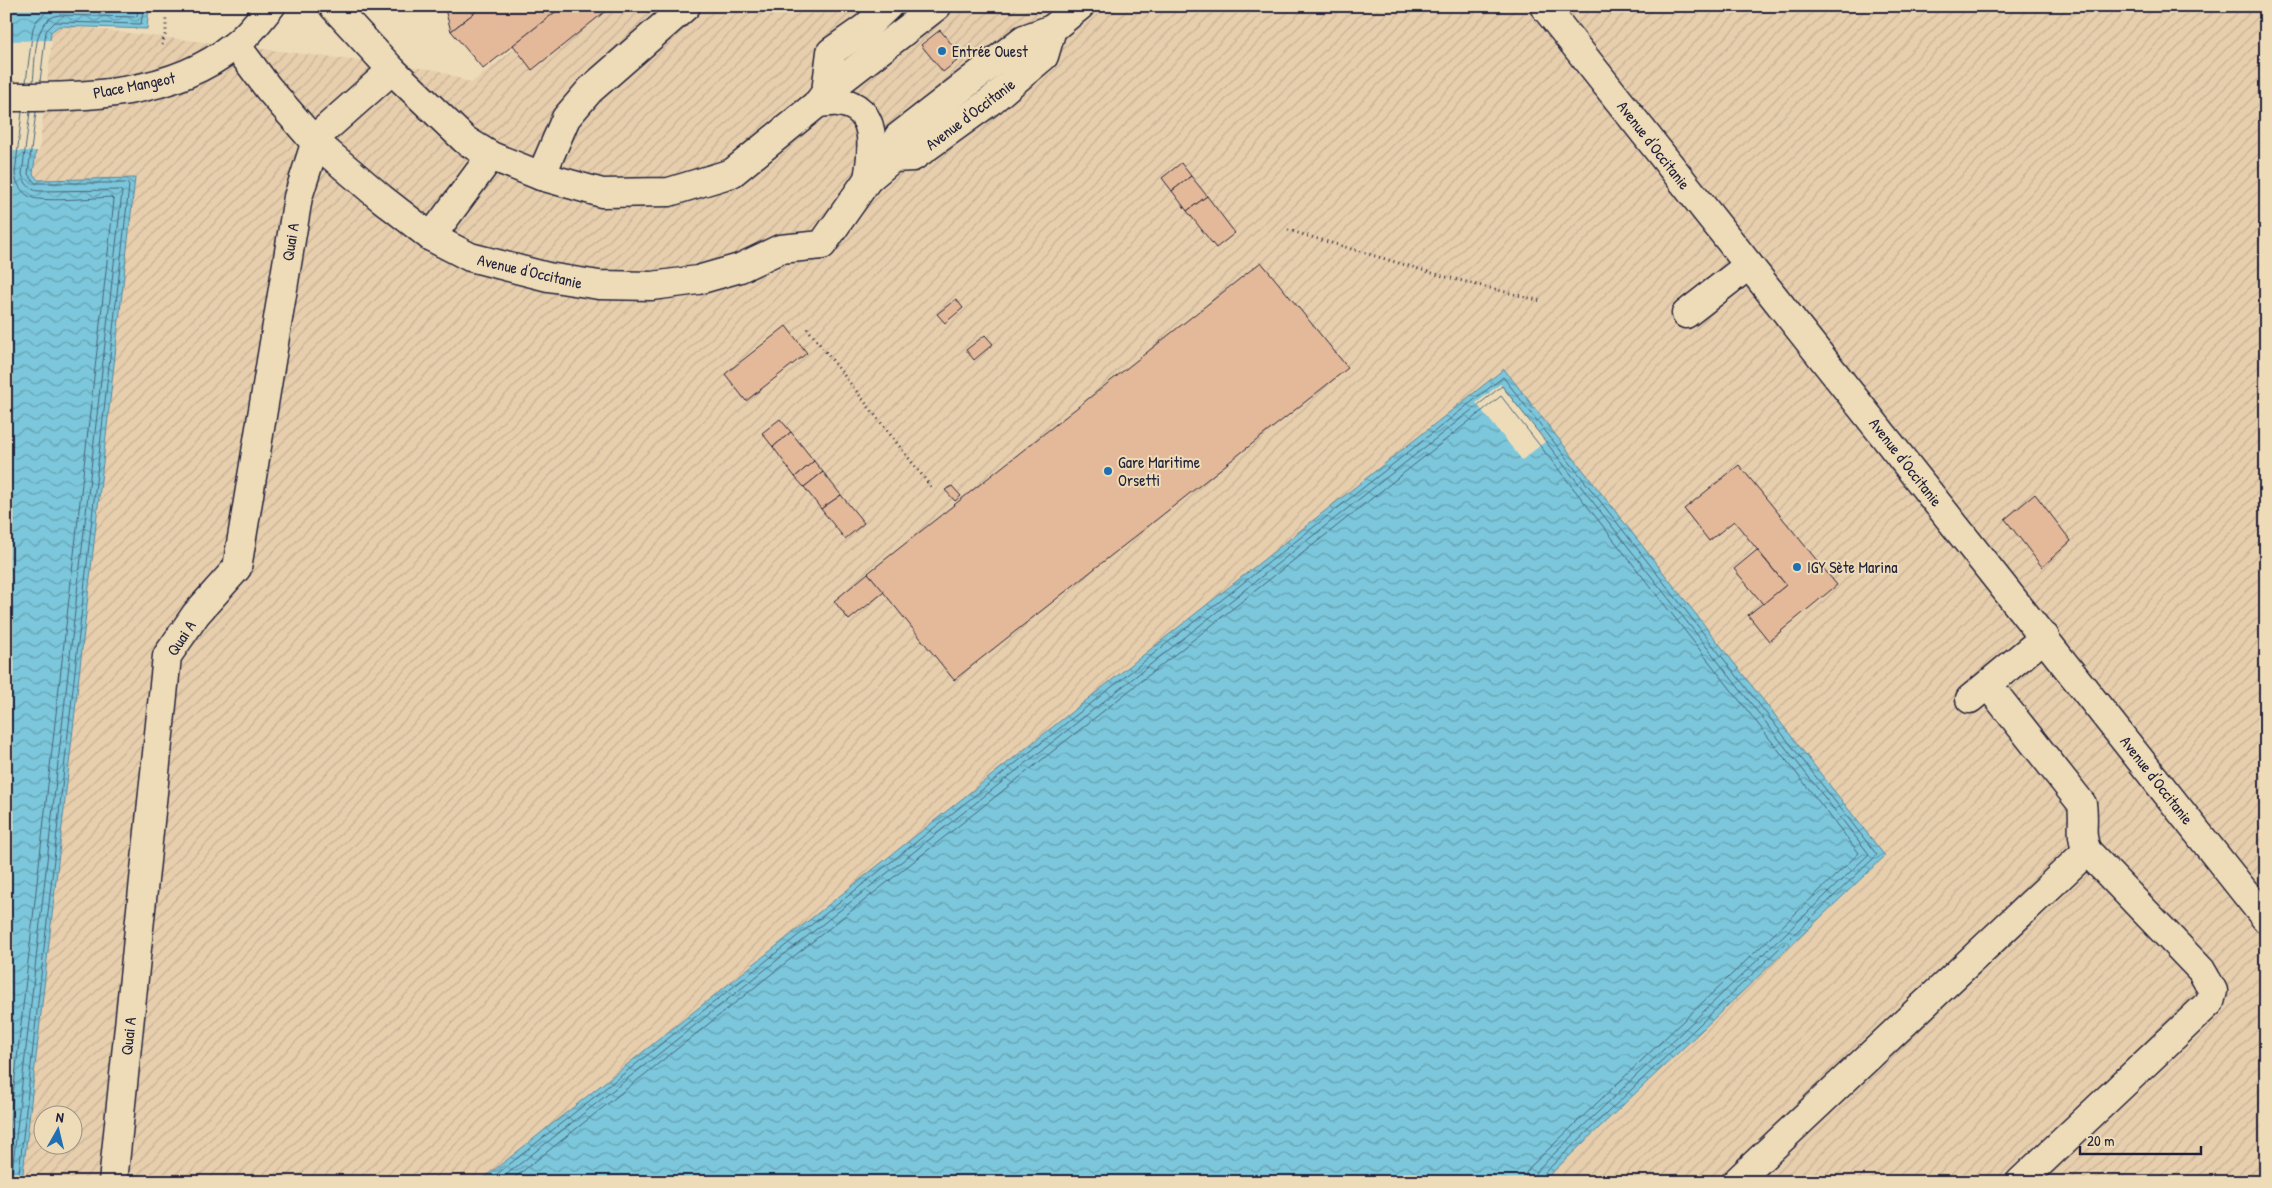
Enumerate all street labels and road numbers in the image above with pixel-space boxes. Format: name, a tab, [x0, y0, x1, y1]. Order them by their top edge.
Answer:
street label: Place Mangeot	[91, 66, 177, 104]
street label: Avenue d'Occitanie	[921, 73, 1020, 155]
street label: Avenue d'Occitanie	[1612, 96, 1696, 194]
street label: Quai A	[276, 221, 304, 263]
street label: Avenue d'Occitanie	[475, 248, 585, 294]
street label: Avenue d'Occitanie	[1864, 413, 1948, 511]
street label: Quai A	[161, 616, 201, 660]
street label: Avenue d'Occitanie	[2115, 731, 2199, 829]
street label: Quai A	[115, 1016, 141, 1056]

